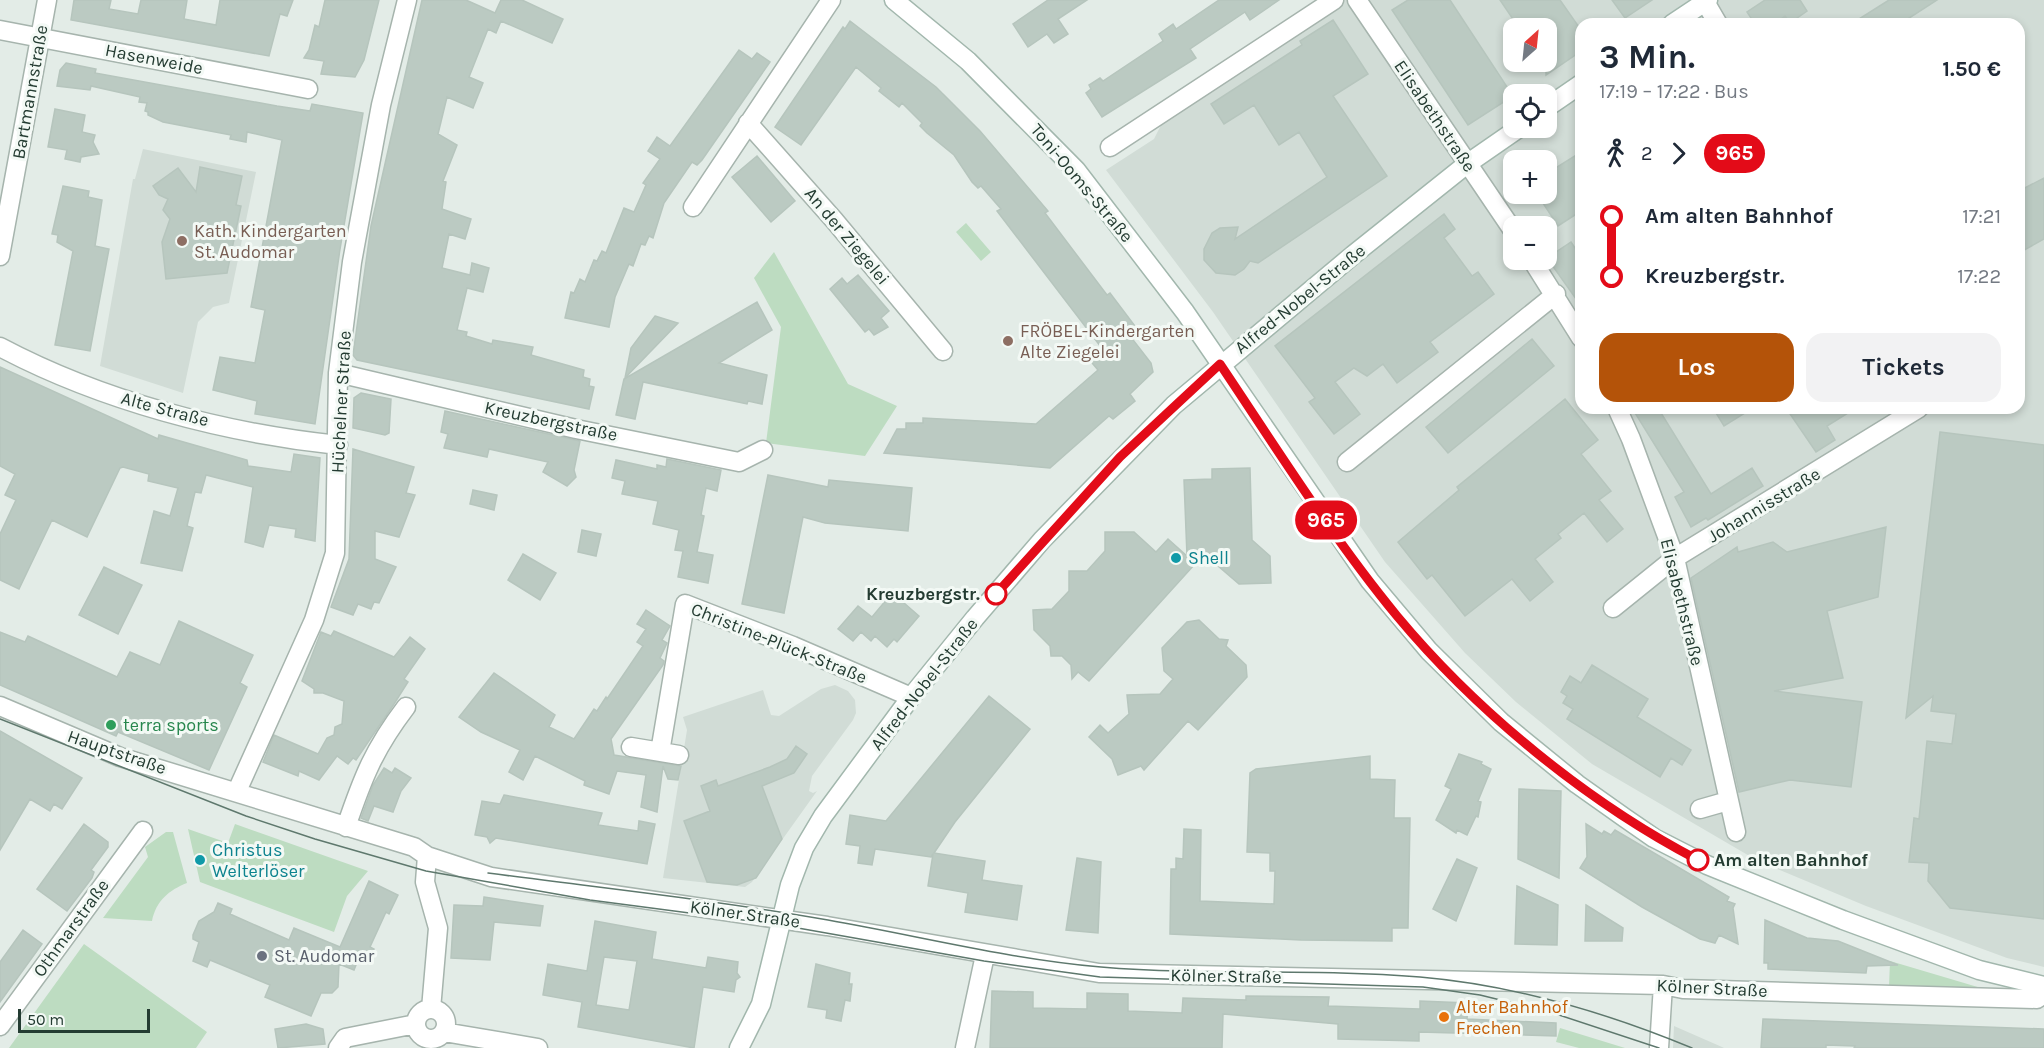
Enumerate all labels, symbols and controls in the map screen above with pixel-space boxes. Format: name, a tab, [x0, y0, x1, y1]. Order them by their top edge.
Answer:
north arrow	[1503, 18, 1557, 72]
map controls	[1503, 18, 1557, 270]
street label: Bartmannstraße	[7, 23, 53, 161]
text: 3 Min.	[1599, 38, 1695, 76]
street label: Hasenweide	[103, 39, 205, 79]
street label: Elisabethstraße	[1389, 56, 1481, 176]
text: 1.50 €	[1942, 56, 2001, 82]
text: 17:19 – 17:22 · Bus	[1599, 80, 1749, 103]
button: locate	[1503, 84, 1557, 138]
street label: Toni-Ooms-Straße	[1026, 119, 1138, 247]
icon: walk	[1599, 137, 1632, 170]
icon: forward	[1662, 137, 1695, 170]
text: 965	[1716, 141, 1753, 165]
text: 2	[1641, 142, 1653, 165]
button: +	[1503, 150, 1557, 204]
street label: An der Ziegelei	[800, 183, 894, 289]
text: Am alten Bahnhof	[1645, 203, 1833, 229]
text: 17:21	[1962, 205, 2001, 228]
button: −	[1503, 216, 1557, 270]
place label: Kath. Kindergarten St. Audomar	[194, 220, 347, 263]
marker: Kath. Kindergarten St. Audomar	[175, 234, 189, 248]
street label: Alfred-Nobel-Straße	[1230, 239, 1370, 359]
text: Kreuzbergstr.	[1645, 263, 1784, 289]
text: 17:22	[1957, 265, 2001, 288]
place label: FRÖBEL-Kindergarten Alte Ziegelei	[1020, 320, 1195, 363]
street label: Hüchelner Straße	[326, 330, 356, 474]
button: Los	[1599, 333, 1794, 402]
button: Tickets	[1806, 333, 2001, 402]
marker: FRÖBEL-Kindergarten Alte Ziegelei	[1001, 334, 1015, 348]
street label: Alte Straße	[119, 387, 211, 431]
street label: Kreuzbergstraße	[483, 396, 619, 446]
street label: Johannisstraße	[1704, 463, 1824, 547]
line badge: 965	[1292, 500, 1360, 540]
text: 965	[1307, 508, 1345, 532]
street label: Elisabethstraße	[1656, 536, 1708, 668]
place label: Shell	[1188, 547, 1229, 569]
marker: Shell	[1169, 551, 1183, 565]
place label: Kreuzbergstr.	[866, 583, 980, 605]
marker: Kreuzbergstr.	[985, 583, 1007, 605]
street label: Christine-Plück-Straße	[688, 598, 870, 688]
street label: Alfred-Nobel-Straße	[865, 613, 983, 755]
place label: terra sports	[123, 714, 219, 736]
marker: terra sports	[104, 718, 118, 732]
street label: Hauptstraße	[65, 725, 169, 779]
place label: Christus Welterlöser	[212, 839, 305, 882]
marker: Am alten Bahnhof	[1687, 849, 1709, 871]
place label: Am alten Bahnhof	[1714, 849, 1868, 871]
marker: Christus Welterlöser	[193, 853, 207, 867]
street label: Othmarstraße	[28, 875, 114, 981]
street label: Kölner Straße	[688, 895, 802, 933]
place label: St. Audomar	[274, 945, 375, 967]
marker: St. Audomar	[255, 949, 269, 963]
street label: Kölner Straße	[1170, 964, 1282, 988]
street label: Kölner Straße	[1656, 974, 1768, 1002]
place label: Alter Bahnhof Frechen	[1456, 996, 1569, 1039]
scale bar	[18, 1006, 150, 1034]
text: 50 m	[27, 1010, 64, 1029]
marker: Alter Bahnhof Frechen	[1437, 1010, 1451, 1024]

